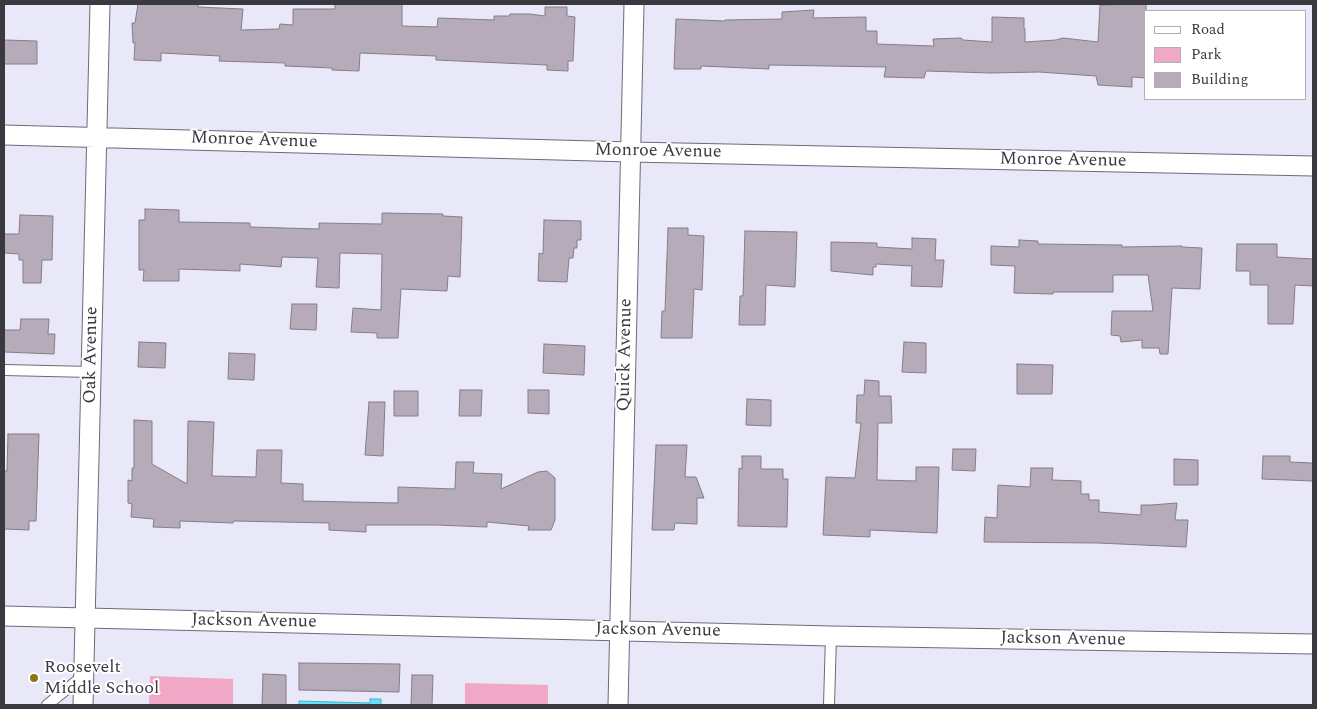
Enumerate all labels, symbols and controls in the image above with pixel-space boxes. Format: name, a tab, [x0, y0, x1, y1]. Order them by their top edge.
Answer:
legend	[1144, 10, 1307, 100]
text: Road	[1191, 18, 1225, 41]
text: Park	[1191, 43, 1222, 66]
text: Building	[1191, 68, 1248, 91]
street label: Monroe Avenue	[190, 128, 318, 154]
street label: Monroe Avenue	[594, 140, 722, 164]
street label: Monroe Avenue	[999, 149, 1127, 173]
street label: Quick Avenue	[614, 298, 638, 412]
street label: Oak Avenue	[80, 306, 104, 404]
street label: Jackson Avenue	[191, 610, 317, 634]
street label: Jackson Avenue	[595, 619, 721, 643]
street label: Jackson Avenue	[1000, 628, 1126, 652]
place label: Roosevelt Middle School	[44, 657, 159, 700]
marker: Roosevelt Middle School	[28, 672, 40, 684]

